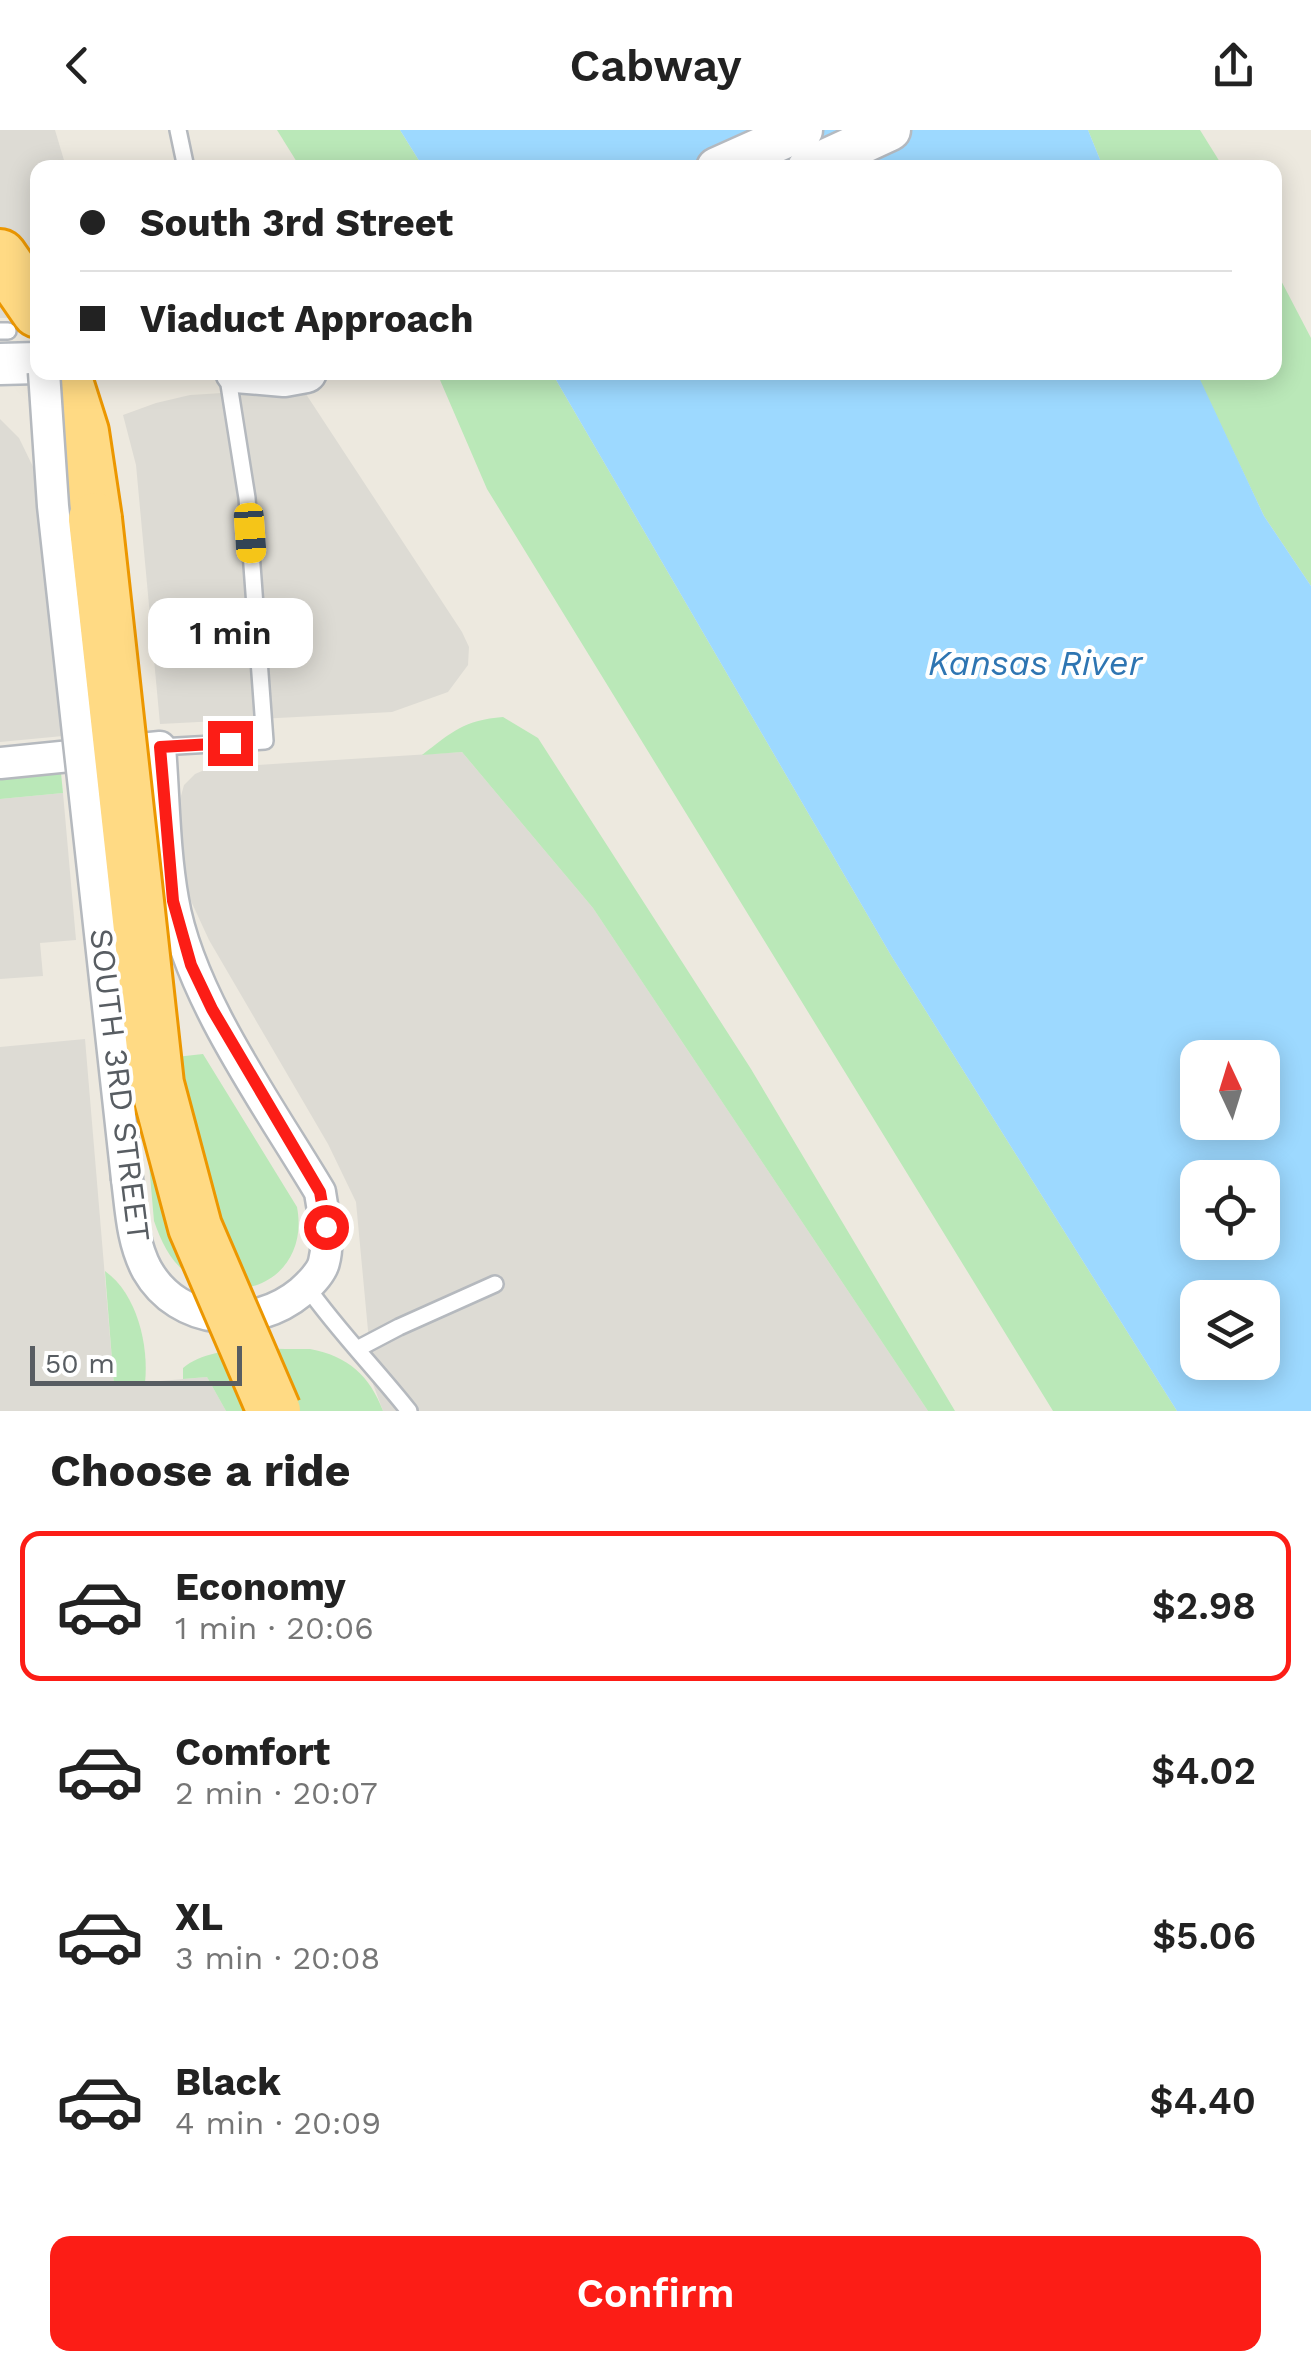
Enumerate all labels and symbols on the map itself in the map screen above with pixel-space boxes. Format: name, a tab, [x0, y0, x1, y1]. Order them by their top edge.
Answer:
car	[233, 502, 267, 564]
callout: 1 min	[148, 598, 312, 668]
water label: Kansas River	[928, 642, 1144, 684]
route end	[208, 721, 253, 766]
street label: SOUTH 3RD STREET	[82, 926, 158, 1244]
north arrow	[1180, 1040, 1280, 1140]
route start	[304, 1205, 349, 1250]
scale bar	[30, 1341, 242, 1386]

